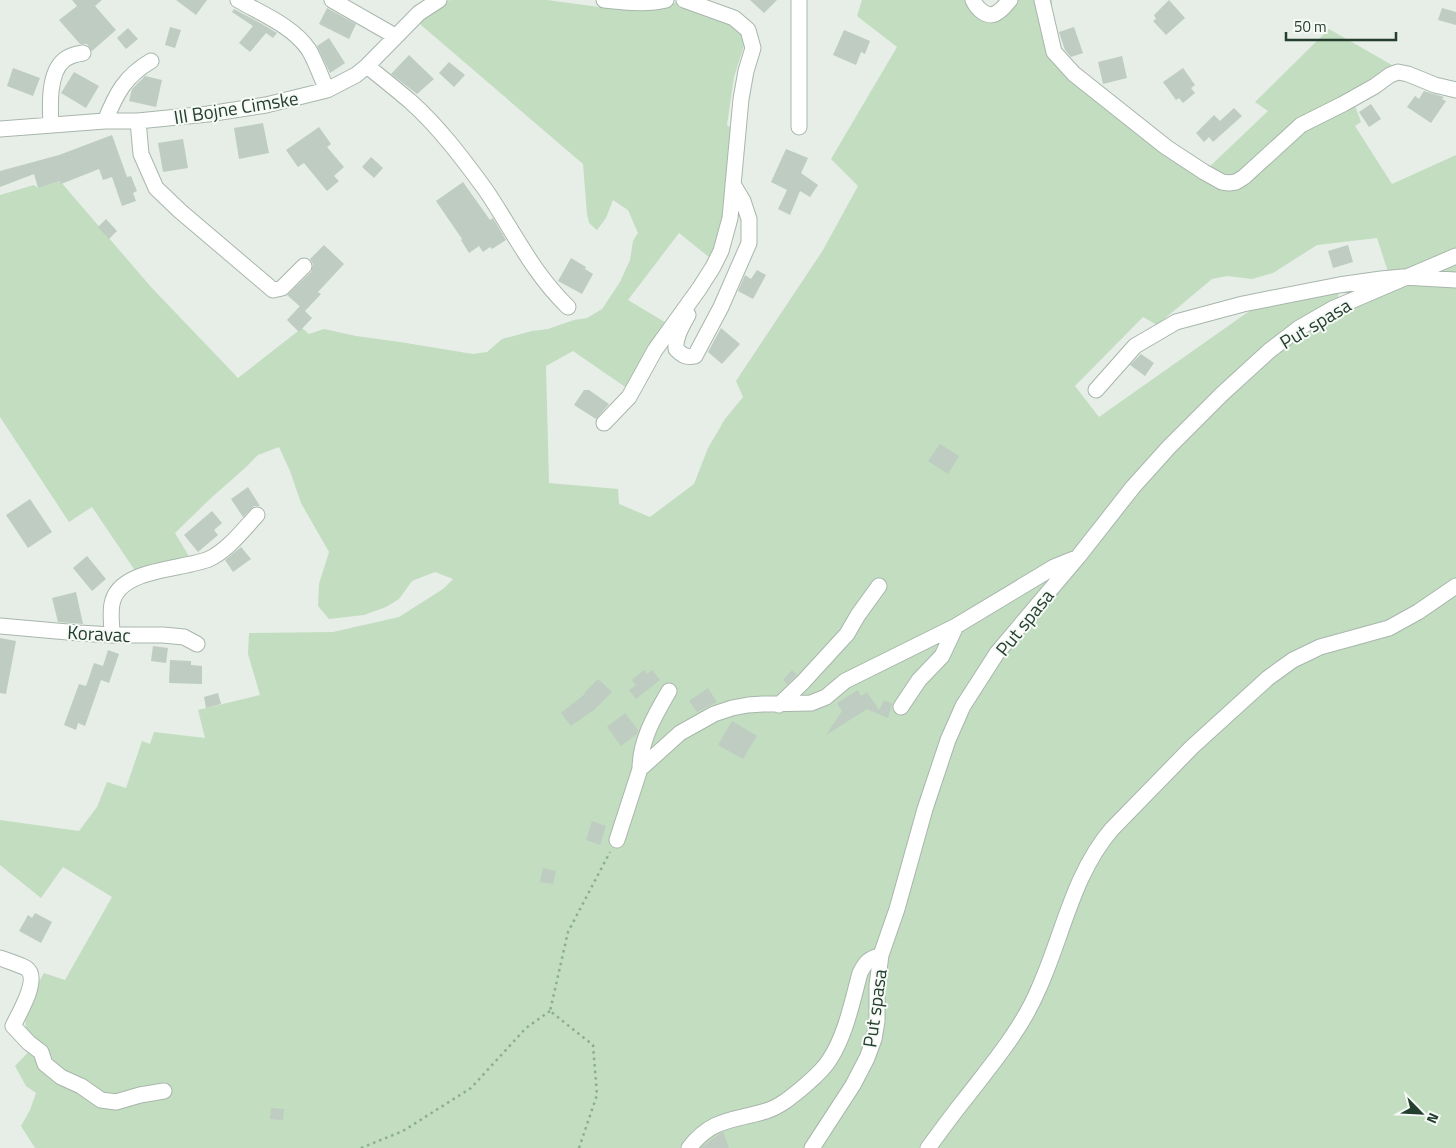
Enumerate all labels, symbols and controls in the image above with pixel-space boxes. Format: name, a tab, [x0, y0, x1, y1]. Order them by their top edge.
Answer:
scale bar	[1286, 10, 1396, 42]
text: 50 m	[1294, 15, 1327, 38]
street label: III Bojne Cimske	[172, 83, 300, 131]
street label: Put spasa	[1274, 290, 1357, 356]
street label: Put spasa	[988, 582, 1060, 662]
street label: Koravac	[67, 617, 131, 649]
street label: Put spasa	[854, 966, 894, 1049]
north arrow	[1396, 1088, 1446, 1138]
text: N	[1422, 1110, 1445, 1127]

